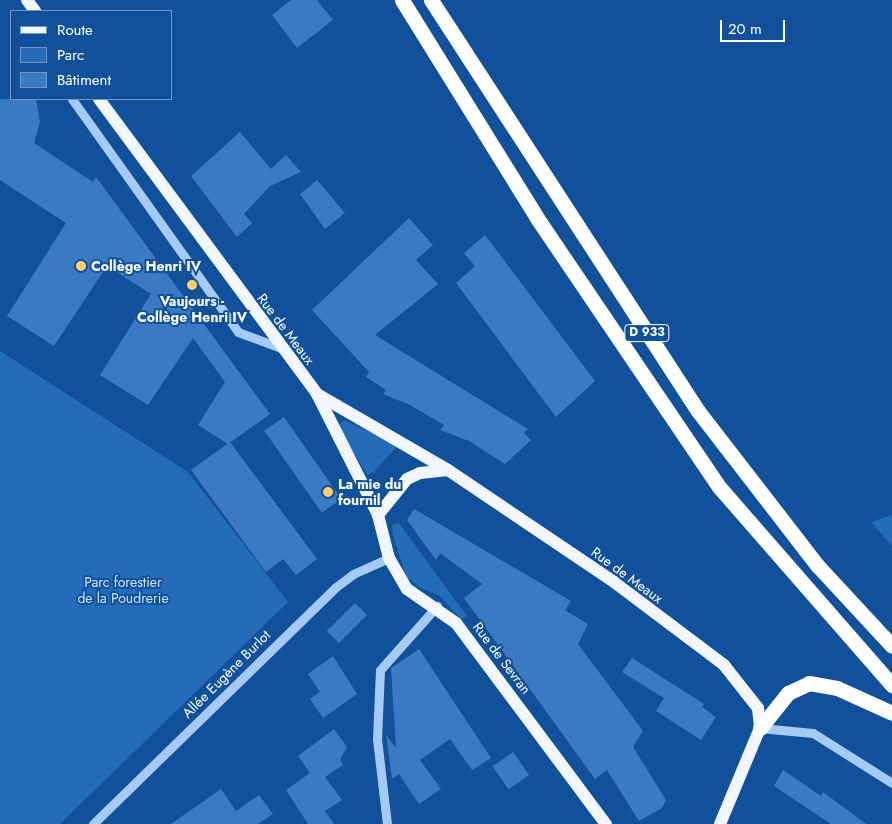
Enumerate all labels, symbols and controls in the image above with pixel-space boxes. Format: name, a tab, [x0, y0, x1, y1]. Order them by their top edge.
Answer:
legend	[10, 10, 172, 100]
scale bar	[722, 10, 787, 42]
text: 20 m	[728, 18, 762, 40]
text: Route	[57, 19, 93, 41]
text: Parc	[57, 44, 84, 66]
text: Bâtiment	[57, 69, 111, 91]
place label: Collège Henri IV	[91, 258, 201, 274]
marker: Collège Henri IV	[75, 260, 87, 272]
marker: Vaujours - Collège Henri IV	[186, 279, 198, 291]
street label: Rue de Meaux	[254, 290, 318, 368]
place label: Vaujours - Collège Henri IV	[137, 293, 247, 326]
road number: D 933	[623, 323, 671, 342]
place label: La mie du fournil	[338, 476, 401, 508]
marker: La mie du fournil	[322, 486, 334, 498]
street label: Rue de Meaux	[588, 543, 666, 607]
park label: Parc forestier de la Poudrerie	[77, 574, 169, 606]
street label: Rue de Sevran	[470, 619, 534, 697]
street label: Allée Eugène Burlot	[179, 627, 273, 721]

